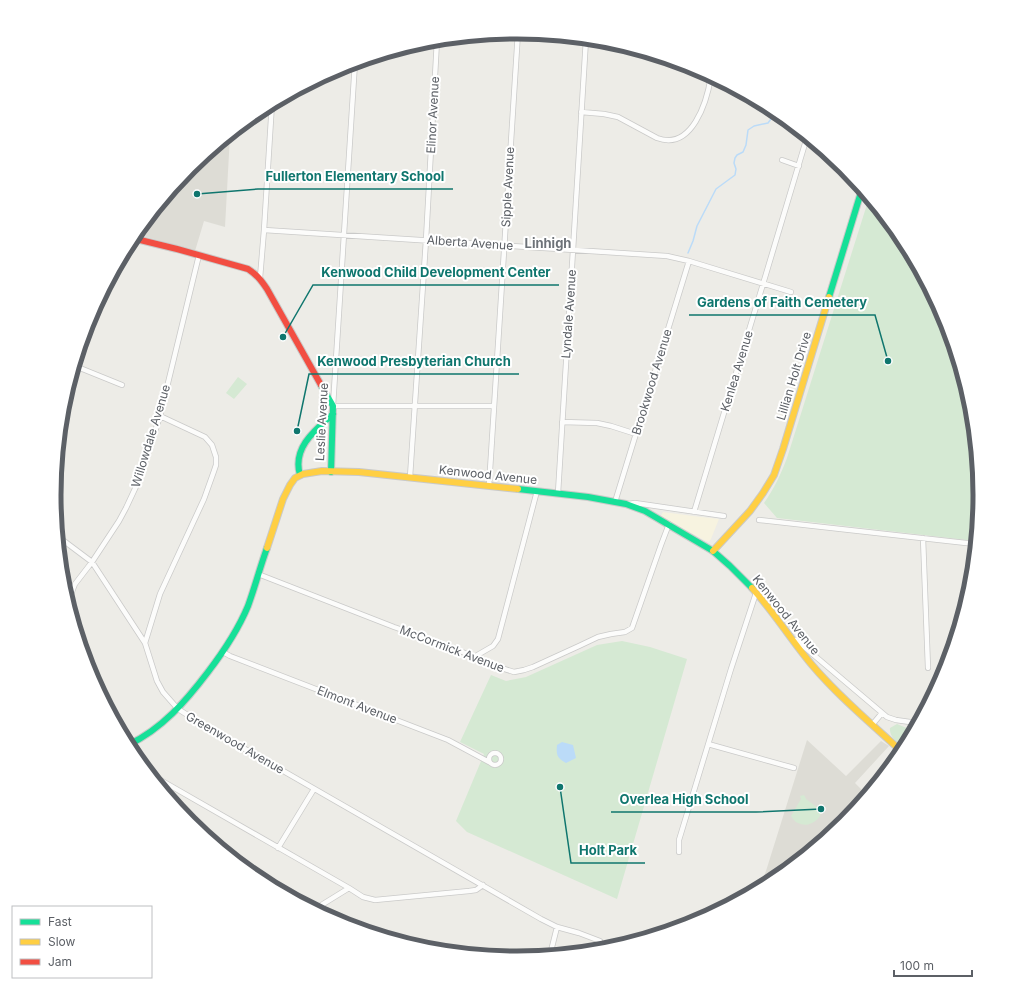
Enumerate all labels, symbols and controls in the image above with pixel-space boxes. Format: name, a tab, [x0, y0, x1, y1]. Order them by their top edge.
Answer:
street label: Elinor Avenue	[423, 76, 442, 154]
street label: Sipple Avenue	[498, 146, 517, 228]
callout: Fullerton Elementary School	[258, 164, 453, 189]
text: Fullerton Elementary School	[266, 168, 444, 184]
street label: Alberta Avenue	[426, 232, 514, 253]
district label: Linhigh	[525, 235, 571, 251]
callout: Kenwood Child Development Center	[313, 260, 559, 285]
text: Kenwood Child Development Center	[321, 264, 551, 280]
street label: Lyndale Avenue	[558, 269, 579, 359]
callout: Gardens of Faith Cemetery	[689, 290, 875, 315]
text: Gardens of Faith Cemetery	[697, 294, 867, 310]
street label: Brookwood Avenue	[628, 327, 675, 437]
street label: Kenlea Avenue	[717, 329, 756, 413]
street label: Lillian Holt Drive	[773, 330, 814, 422]
callout: Kenwood Presbyterian Church	[309, 349, 519, 374]
text: Kenwood Presbyterian Church	[317, 353, 511, 369]
street label: Leslie Avenue	[312, 382, 331, 462]
street label: Willowdale Avenue	[128, 383, 173, 489]
street label: Kenwood Avenue	[438, 462, 538, 487]
street label: Kenwood Avenue	[750, 572, 823, 658]
street label: McCormick Avenue	[398, 622, 507, 675]
street label: Elmont Avenue	[315, 682, 399, 727]
street label: Greenwood Avenue	[183, 708, 287, 777]
callout: Overlea High School	[611, 787, 756, 812]
text: Overlea High School	[619, 791, 749, 807]
callout: Holt Park	[571, 838, 645, 863]
text: Holt Park	[579, 842, 637, 858]
legend	[12, 906, 152, 978]
text: Fast	[48, 914, 72, 929]
text: Slow	[48, 934, 76, 949]
scale bar	[894, 952, 972, 978]
text: Jam	[48, 954, 72, 969]
text: 100 m	[900, 958, 934, 973]

